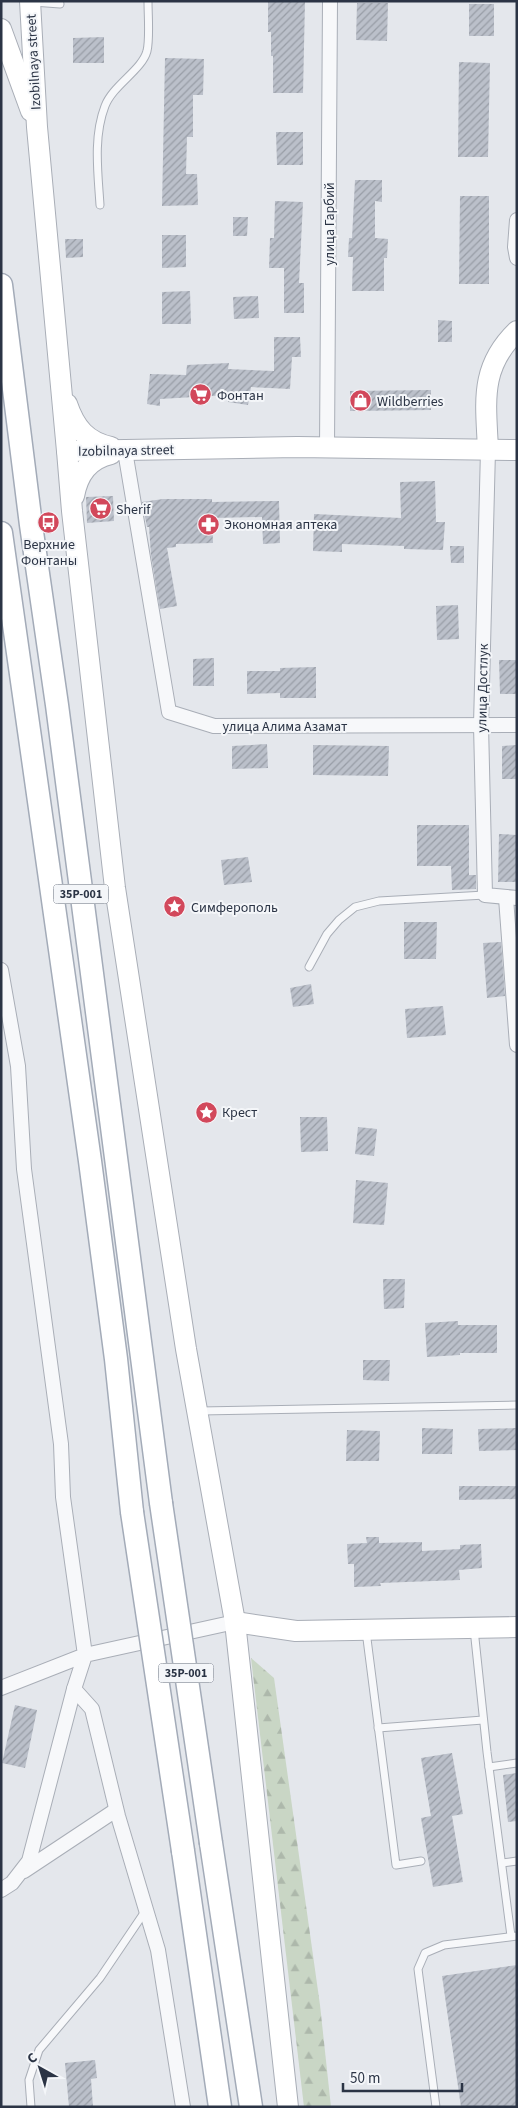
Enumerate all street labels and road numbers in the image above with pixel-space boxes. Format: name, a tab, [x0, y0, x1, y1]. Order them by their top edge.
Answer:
street label: Izobilnaya street	[21, 13, 47, 110]
street label: улица Гарбий	[320, 182, 340, 266]
street label: Izobilnaya street	[78, 440, 175, 462]
street label: улица Достлук	[472, 643, 494, 733]
street label: улица Алима Азамат	[223, 717, 348, 737]
road number: 35Р-001	[54, 884, 108, 904]
road number: 35Р-001	[158, 1664, 214, 1682]

